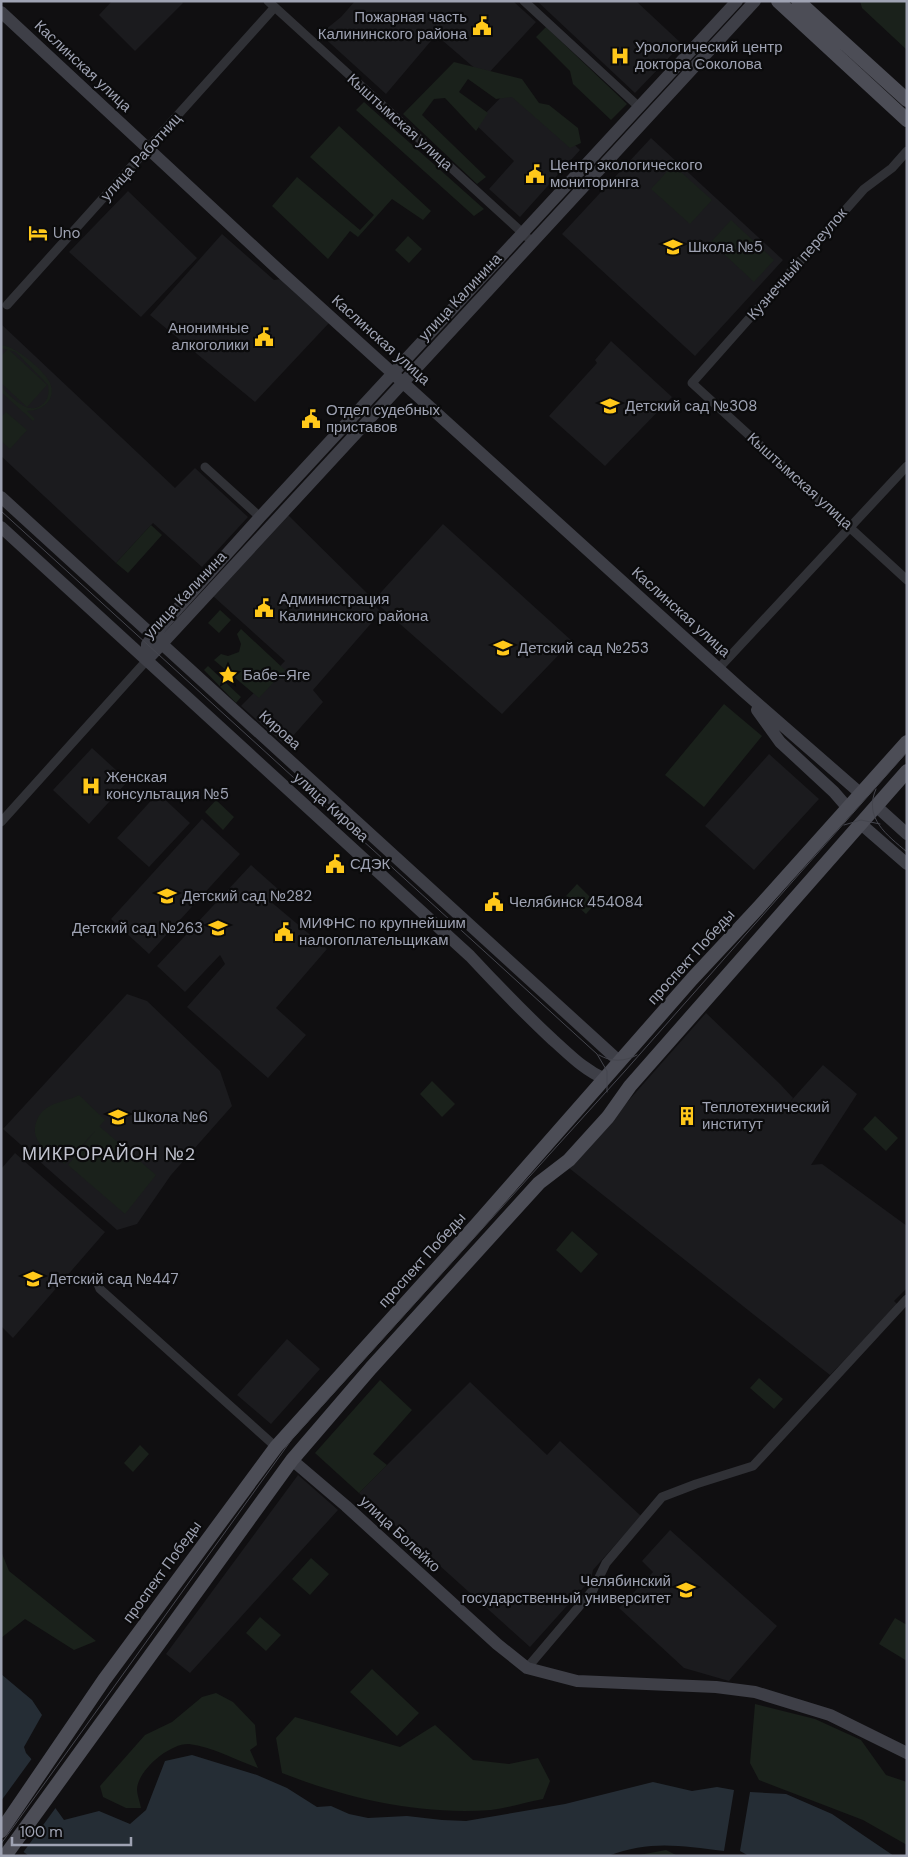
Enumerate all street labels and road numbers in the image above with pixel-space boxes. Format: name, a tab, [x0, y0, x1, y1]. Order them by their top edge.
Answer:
street label: Каслинская улица	[30, 16, 136, 117]
street label: Кыштымская улица	[343, 69, 458, 175]
street label: улица Работниц	[96, 108, 186, 205]
street label: Кузнечный переулок	[743, 203, 852, 324]
street label: улица Калинина	[414, 248, 506, 345]
street label: Каслинская улица	[327, 290, 435, 390]
street label: Кыштымская улица	[743, 428, 858, 534]
street label: улица Калинина	[139, 546, 231, 643]
street label: Каслинская улица	[627, 562, 735, 662]
street label: Кирова	[255, 706, 306, 755]
street label: улица Кирова	[289, 768, 374, 847]
street label: проспект Победы	[643, 905, 739, 1009]
street label: проспект Победы	[374, 1208, 470, 1312]
street label: улица Болейко	[355, 1491, 445, 1577]
street label: проспект Победы	[118, 1517, 206, 1627]

